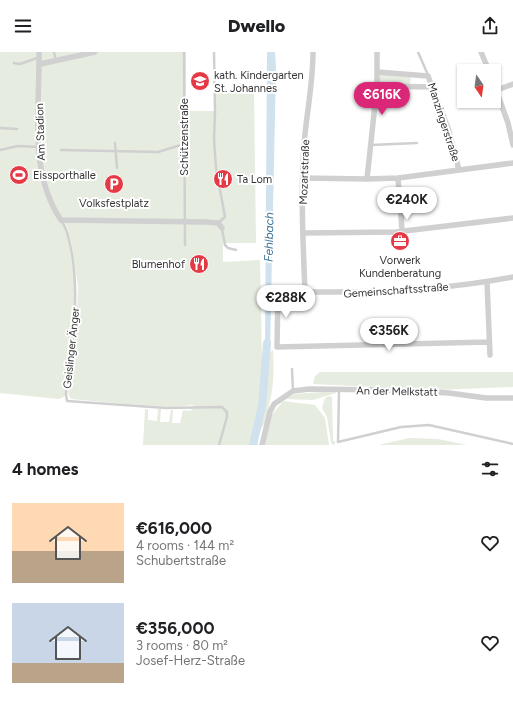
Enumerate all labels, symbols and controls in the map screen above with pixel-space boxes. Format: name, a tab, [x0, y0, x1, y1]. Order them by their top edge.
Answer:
icon: menu	[12, 15, 34, 37]
text: Dwello	[228, 15, 285, 37]
icon: share	[479, 15, 501, 37]
north arrow	[457, 64, 501, 108]
map controls	[457, 64, 501, 108]
place label: kath. Kindergarten St. Johannes	[214, 69, 304, 95]
school or university icon: kath. Kindergarten St. Johannes	[189, 70, 211, 92]
street label: Manzingerstraße	[425, 81, 462, 163]
pin: €616K	[354, 82, 410, 116]
text: €616K	[363, 87, 401, 102]
street label: Schützenstraße	[178, 98, 191, 176]
street label: Am Stadion	[33, 103, 48, 161]
street label: Mozartstraße	[297, 139, 312, 205]
sports icon: Eissporthalle	[8, 164, 30, 186]
restaurant icon: Ta Lom	[212, 168, 234, 190]
place label: Eissporthalle	[33, 169, 96, 182]
parking icon: Volksfestplatz	[103, 173, 125, 195]
place label: Ta Lom	[237, 173, 272, 186]
pin: €240K	[379, 187, 435, 221]
text: €240K	[386, 192, 428, 207]
place label: Volksfestplatz	[79, 197, 149, 210]
water label: Fehlbach	[262, 212, 276, 262]
office icon: Vorwerk Kundenberatung	[389, 230, 411, 252]
restaurant icon: Blumenhof	[188, 253, 210, 275]
place label: Vorwerk Kundenberatung	[359, 254, 441, 280]
place label: Blumenhof	[132, 258, 186, 271]
street label: Gemeinschaftsstraße	[343, 280, 449, 301]
pin: €288K	[258, 285, 314, 319]
text: €288K	[265, 290, 307, 305]
street label: Geislinger Änger	[61, 306, 82, 389]
pin: €356K	[361, 318, 417, 352]
text: €356K	[369, 323, 409, 338]
street label: An der Melkstatt	[356, 384, 438, 399]
icon: filters	[479, 458, 501, 480]
text: 4 homes	[12, 459, 79, 479]
text: €616,000	[136, 518, 212, 538]
icon: home	[44, 519, 92, 567]
icon: heart	[479, 532, 501, 554]
text: 4 rooms · 144 m²	[136, 538, 234, 553]
text: Schubertstraße	[136, 553, 226, 568]
text: €356,000	[136, 618, 214, 638]
icon: home	[44, 619, 92, 667]
icon: heart	[479, 632, 501, 654]
text: 3 rooms · 80 m²	[136, 638, 228, 653]
text: Josef-Herz-Straße	[136, 653, 245, 668]

